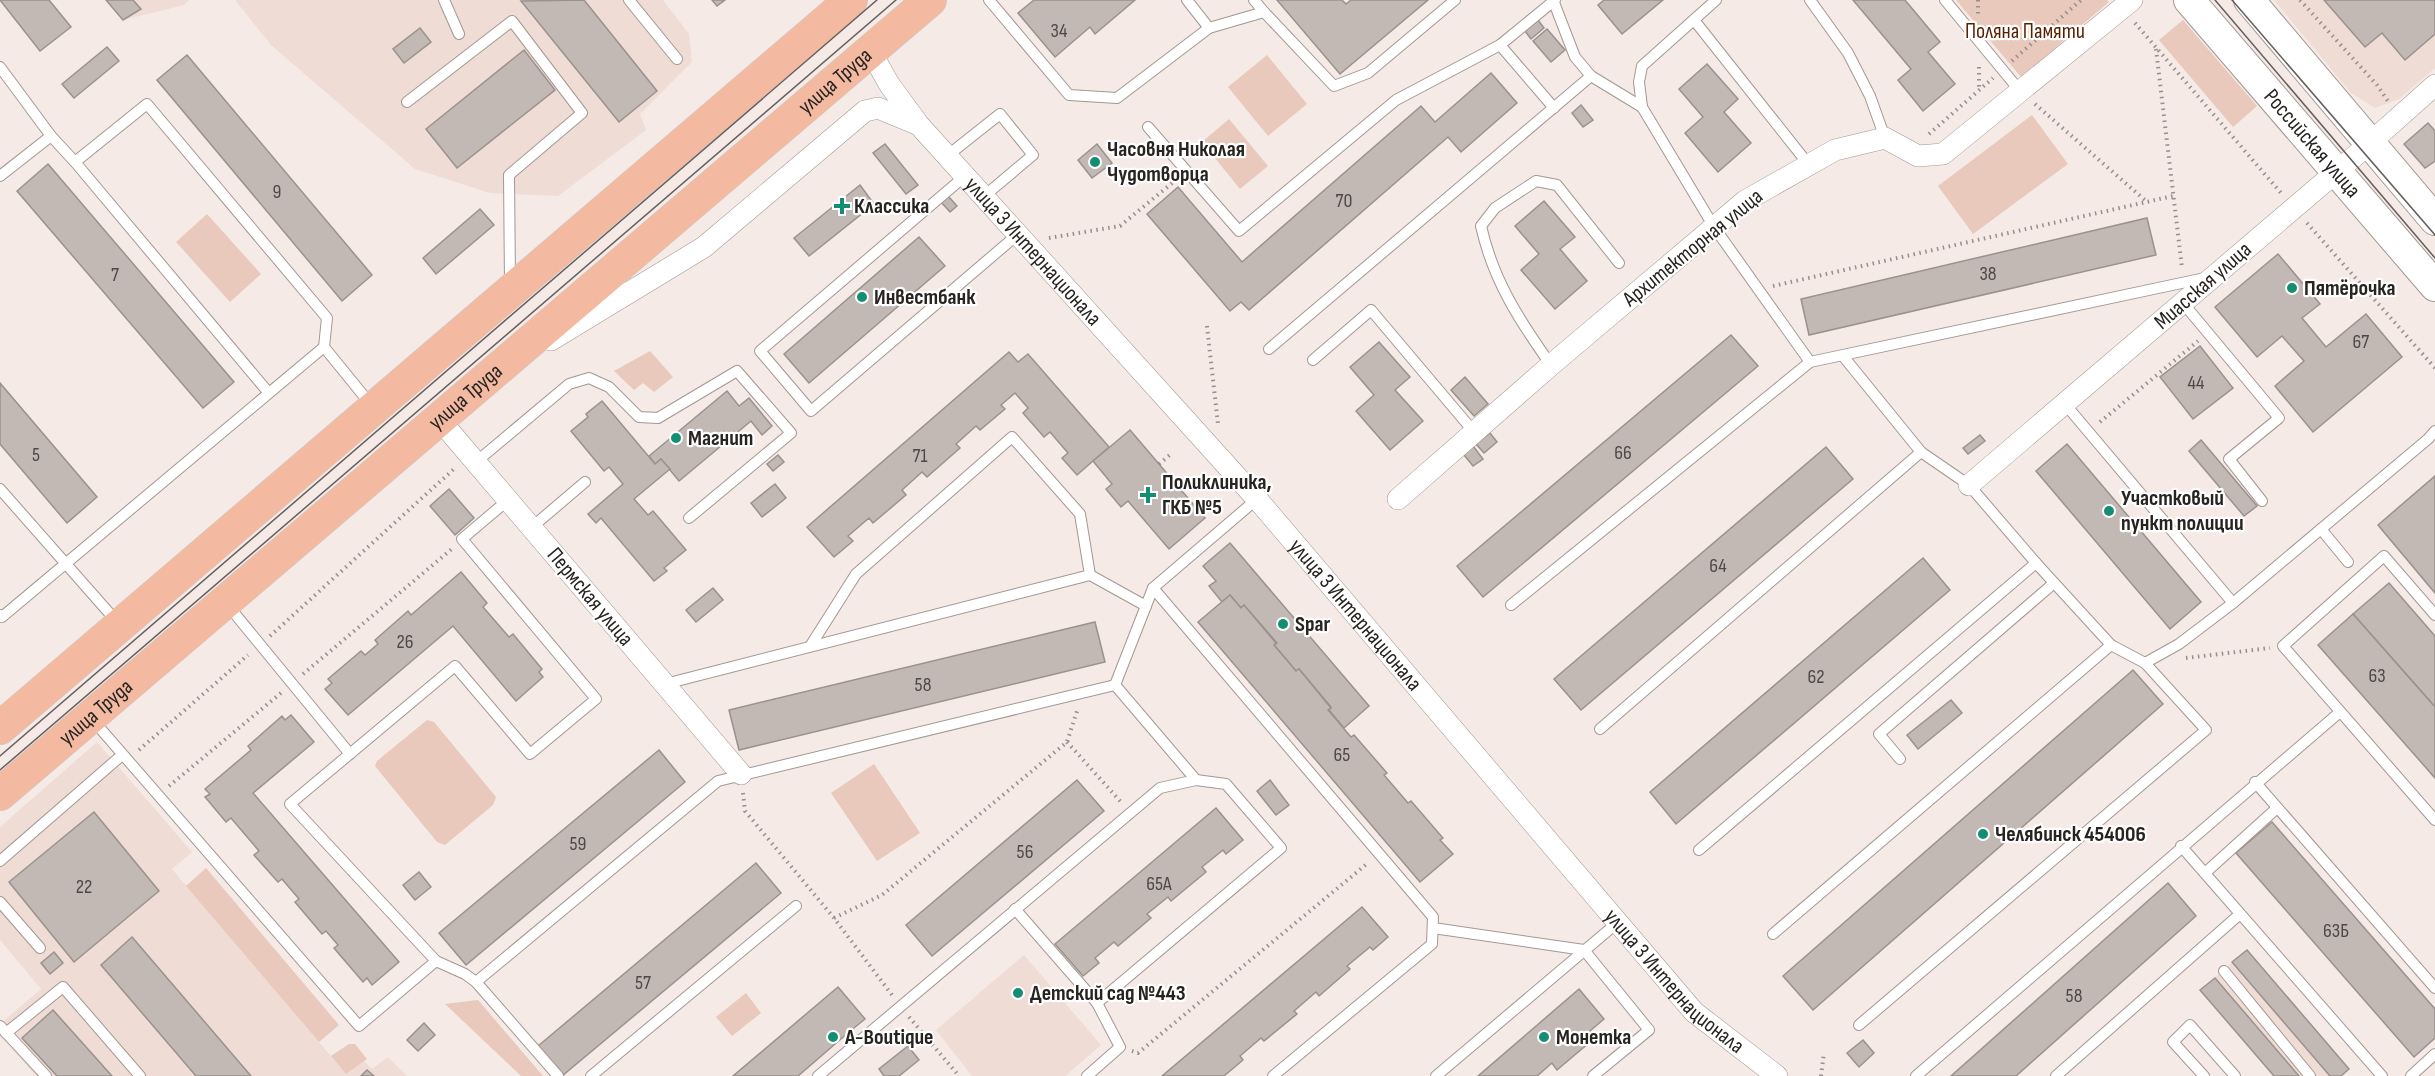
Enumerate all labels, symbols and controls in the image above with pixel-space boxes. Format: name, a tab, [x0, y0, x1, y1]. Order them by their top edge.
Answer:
park label: Поляна Памяти	[1965, 18, 2085, 45]
house number: 34	[1051, 19, 1067, 43]
street label: улица Труда	[793, 42, 878, 120]
street label: Российская улица	[2258, 83, 2366, 203]
place label: Часовня Николая Чудотворца	[1107, 136, 1245, 188]
marker: Часовня Николая Чудотворца	[1088, 155, 1102, 169]
street label: улица 3 Интернационала	[959, 171, 1107, 331]
house number: 9	[273, 180, 281, 204]
street label: Архитекторная улица	[1617, 183, 1769, 313]
house number: 70	[1336, 189, 1352, 213]
place label: Классика	[854, 193, 929, 220]
marker: Классика	[835, 199, 849, 213]
street label: Миасская улица	[2149, 236, 2257, 336]
house number: 38	[1979, 262, 1997, 286]
house number: 7	[111, 263, 119, 287]
place label: Пятёрочка	[2304, 275, 2395, 302]
marker: Пятёрочка	[2285, 281, 2299, 295]
place label: Инвестбанк	[874, 284, 976, 311]
marker: Инвестбанк	[855, 290, 869, 304]
house number: 67	[2353, 330, 2369, 354]
street label: улица Труда	[423, 358, 508, 436]
house number: 44	[2188, 371, 2204, 395]
place label: Магнит	[688, 425, 753, 452]
marker: Магнит	[669, 431, 683, 445]
house number: 66	[1614, 441, 1632, 465]
house number: 5	[32, 443, 40, 467]
house number: 71	[912, 444, 928, 468]
place label: Поликлиника, ГКБ №5	[1162, 469, 1272, 521]
place label: Участковый пункт полиции	[2121, 485, 2244, 537]
marker: Поликлиника, ГКБ №5	[1139, 486, 1157, 504]
marker: Участковый пункт полиции	[2102, 504, 2116, 518]
street label: улица 3 Интернационала	[1283, 533, 1428, 696]
street label: Пермская улица	[541, 542, 639, 652]
house number: 64	[1709, 554, 1727, 578]
place label: Spar	[1295, 611, 1331, 638]
marker: Spar	[1276, 617, 1290, 631]
house number: 26	[397, 630, 414, 654]
house number: 63	[2368, 664, 2386, 688]
house number: 62	[1807, 665, 1825, 689]
street label: улица Труда	[53, 673, 138, 751]
house number: 58	[915, 673, 931, 697]
house number: 65	[1334, 743, 1350, 767]
place label: Челябинск 454006	[1995, 821, 2146, 848]
marker: Челябинск 454006	[1976, 827, 1990, 841]
house number: 59	[570, 832, 586, 856]
house number: 56	[1017, 840, 1033, 864]
house number: 65А	[1146, 872, 1172, 896]
house number: 22	[76, 875, 92, 899]
street label: улица 3 Интернационала	[1599, 903, 1750, 1059]
house number: 63Б	[2323, 919, 2349, 943]
house number: 57	[635, 971, 651, 995]
place label: Детский сад №443	[1030, 980, 1186, 1007]
house number: 58	[2066, 984, 2082, 1008]
marker: Детский сад №443	[1011, 986, 1025, 1000]
place label: A-Boutique	[844, 1024, 934, 1051]
place label: Монетка	[1556, 1024, 1631, 1051]
marker: A-Boutique	[826, 1030, 840, 1044]
marker: Монетка	[1537, 1030, 1551, 1044]

